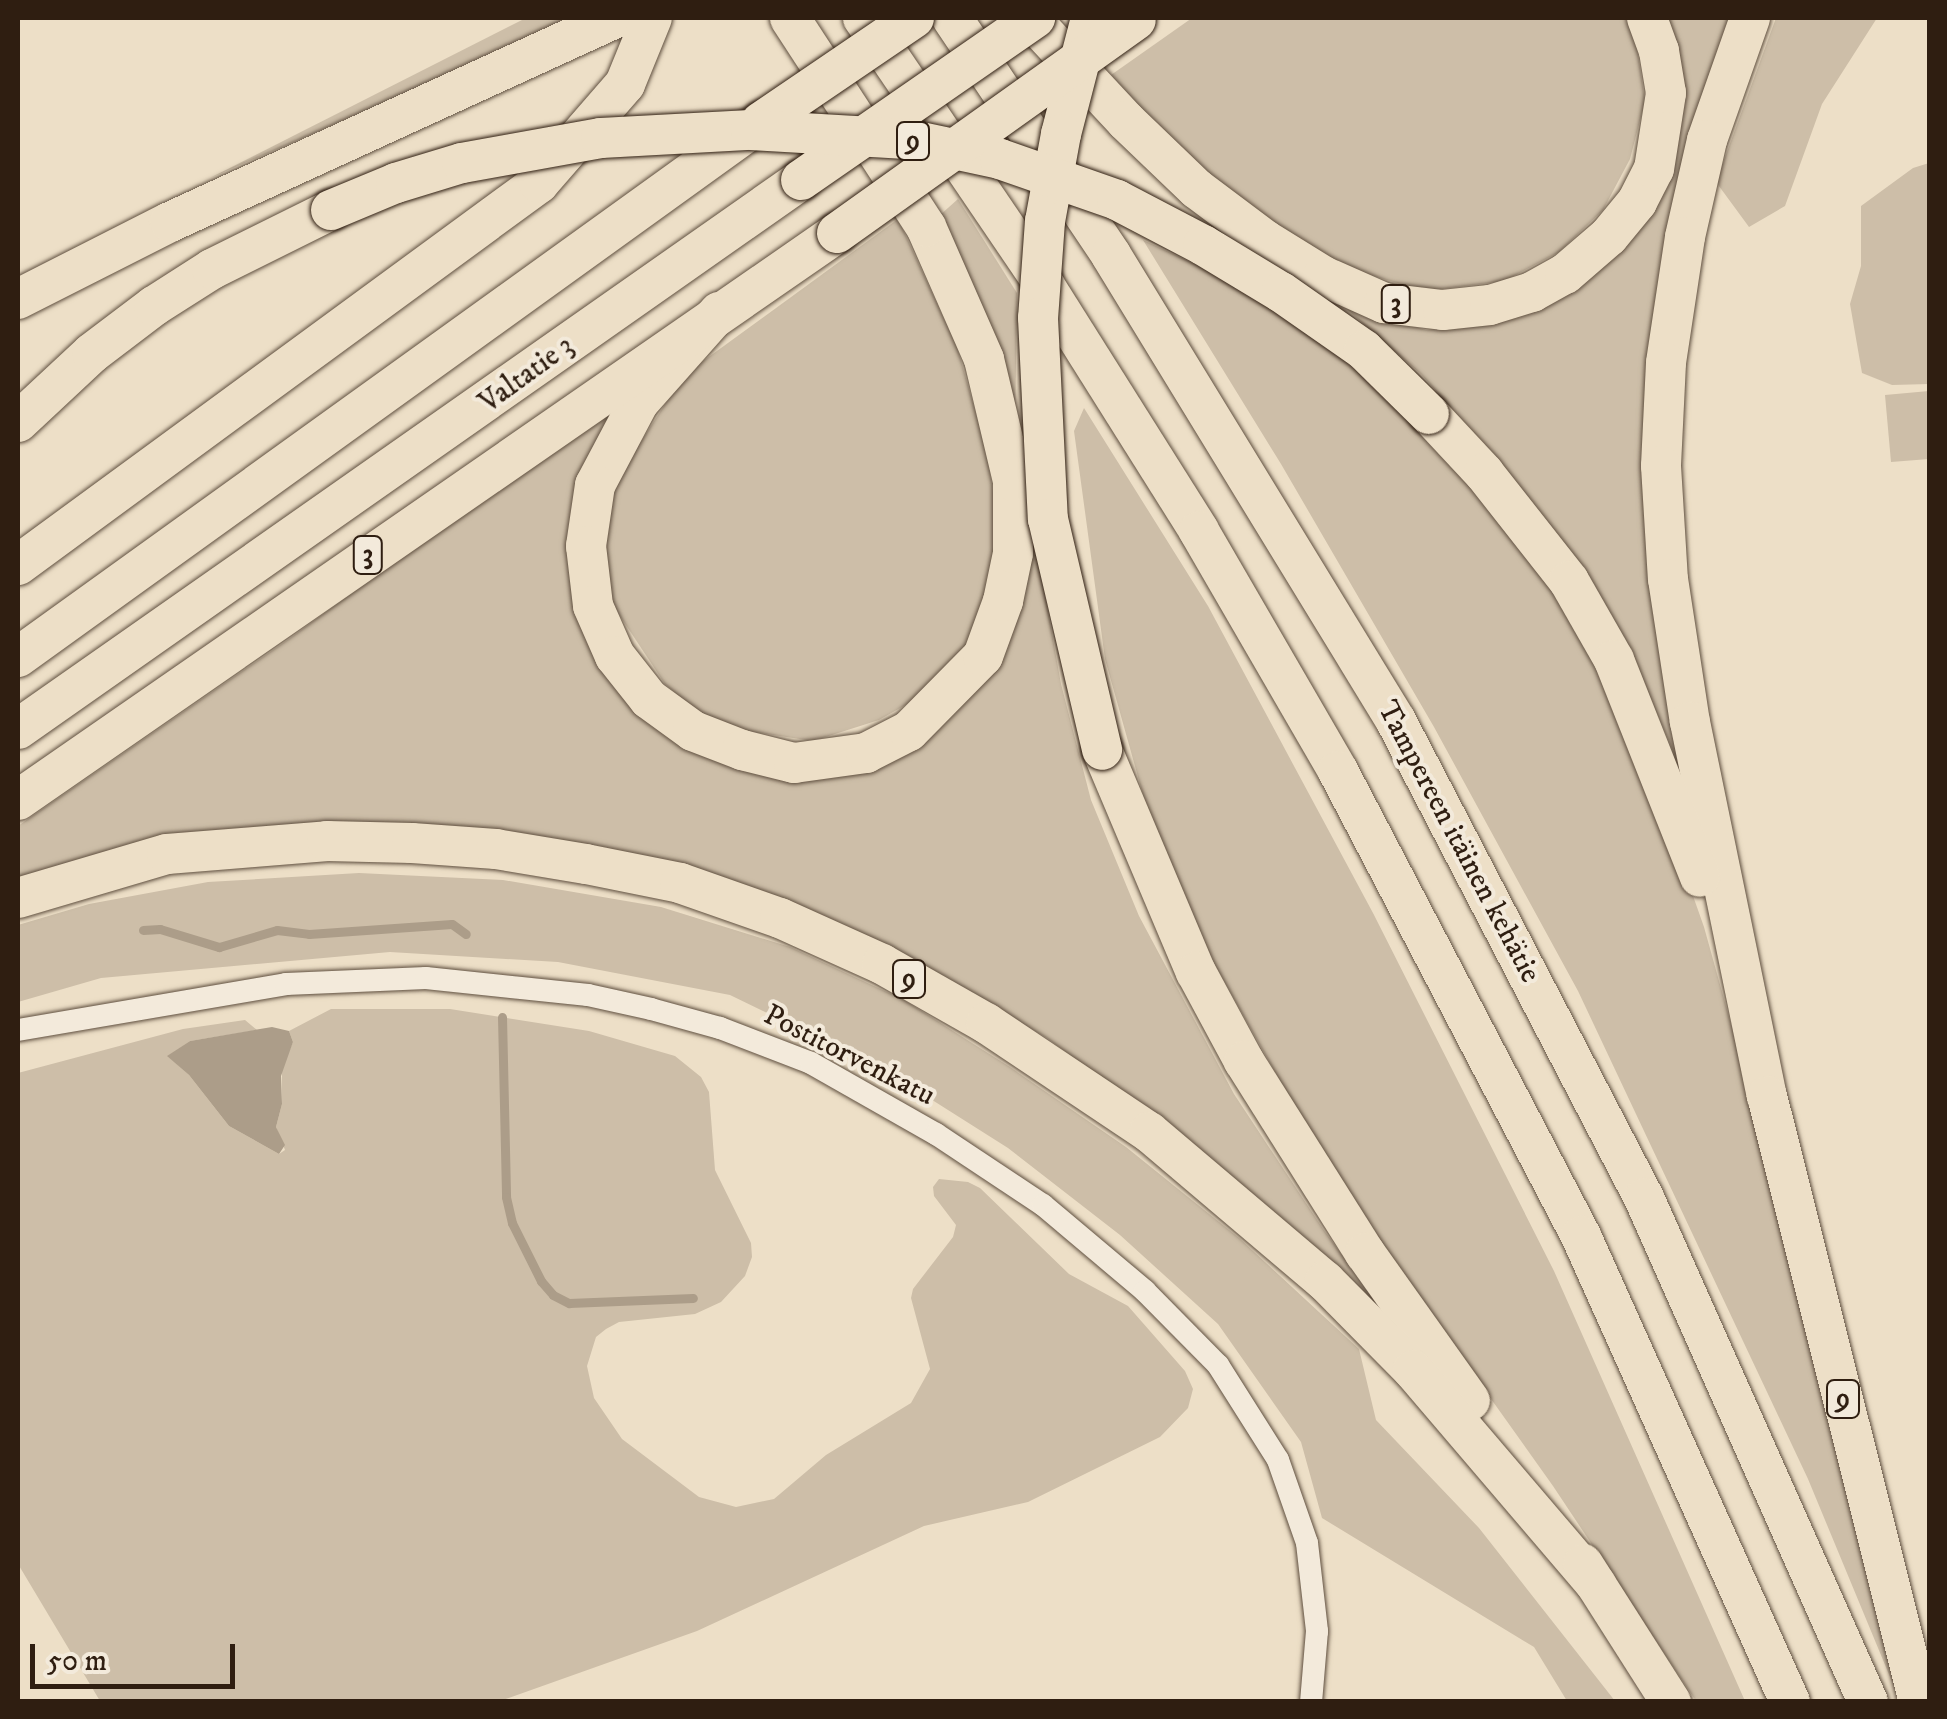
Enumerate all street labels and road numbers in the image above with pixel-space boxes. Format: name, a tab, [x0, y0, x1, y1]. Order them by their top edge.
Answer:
road number: 9	[896, 118, 930, 164]
road number: 3	[1378, 281, 1414, 327]
street label: Valtatie 3	[473, 329, 581, 421]
road number: 3	[350, 532, 386, 578]
street label: Tampereen itäinen kehätie	[1368, 695, 1548, 989]
road number: 9	[892, 956, 926, 1002]
street label: Postitorvenkatu	[757, 997, 941, 1115]
road number: 9	[1826, 1376, 1860, 1422]

